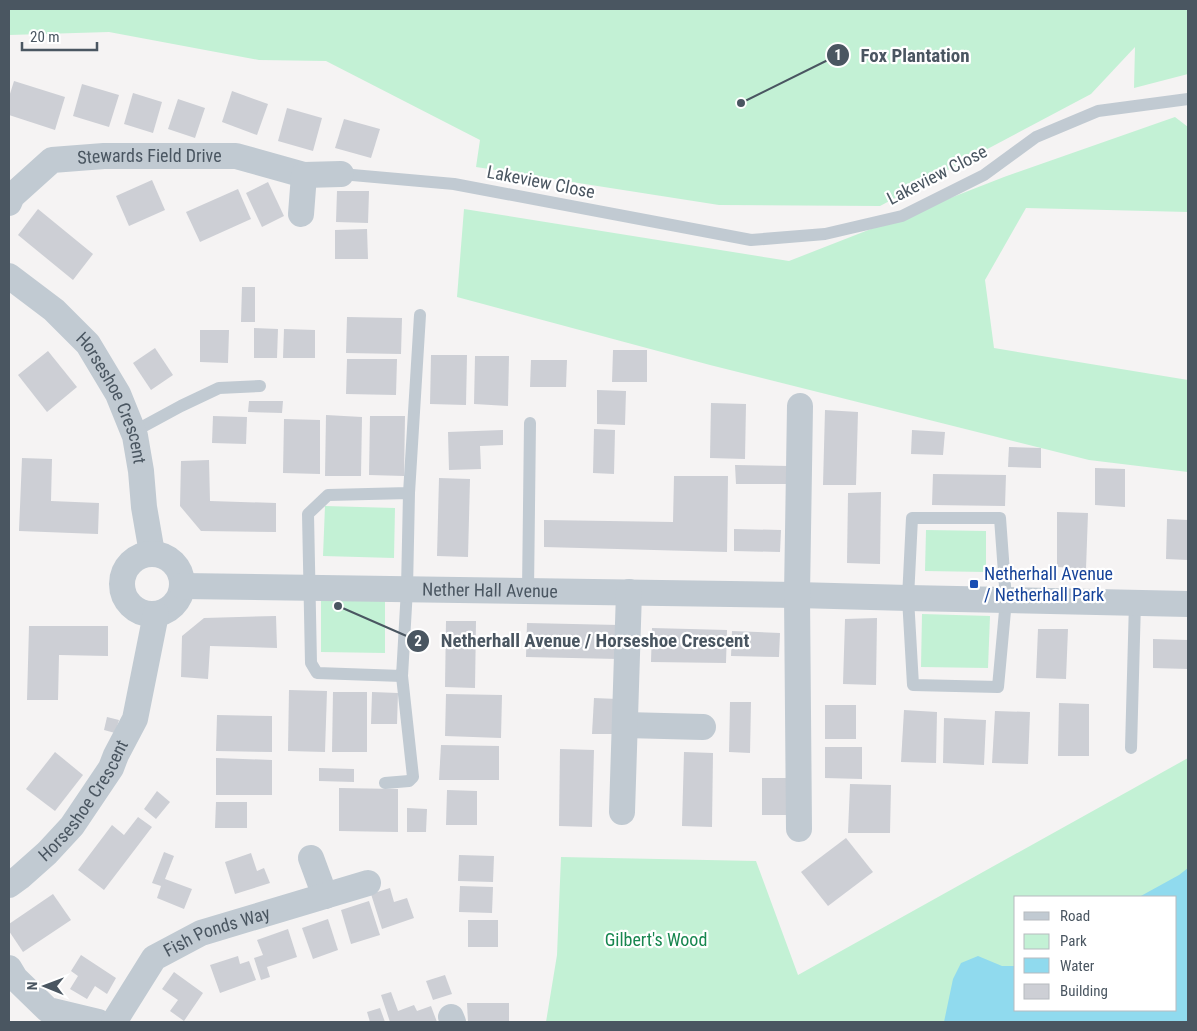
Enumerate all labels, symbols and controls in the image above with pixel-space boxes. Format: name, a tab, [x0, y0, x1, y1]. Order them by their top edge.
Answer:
scale bar	[22, 20, 98, 52]
text: 20 m	[30, 28, 60, 46]
callout: Fox Plantation	[825, 38, 980, 72]
text: Fox Plantation	[860, 44, 970, 67]
text: 1	[834, 46, 842, 64]
street label: Lakeview Close	[883, 140, 990, 209]
street label: Stewards Field Drive	[76, 145, 222, 168]
street label: Lakeview Close	[485, 161, 597, 202]
street label: Horseshoe Crescent	[72, 327, 151, 465]
place label: Netherhall Avenue / Netherhall Park	[984, 563, 1113, 605]
marker: Netherhall Avenue / Netherhall Park	[968, 578, 980, 590]
street label: Nether Hall Avenue	[422, 579, 558, 601]
callout: Netherhall Avenue / Horseshoe Crescent	[406, 624, 759, 658]
text: Netherhall Avenue / Horseshoe Crescent	[441, 629, 749, 652]
text: 2	[414, 632, 422, 650]
street label: Horseshoe Crescent	[34, 736, 132, 866]
legend	[1014, 896, 1177, 1011]
street label: Fish Ponds Way	[160, 902, 273, 961]
text: Road	[1060, 907, 1090, 925]
park label: Gilbert's Wood	[605, 929, 707, 950]
text: Park	[1060, 932, 1087, 950]
text: Water	[1060, 957, 1095, 975]
north arrow	[20, 961, 70, 1011]
text: N	[24, 981, 40, 990]
text: Building	[1060, 982, 1108, 1000]

